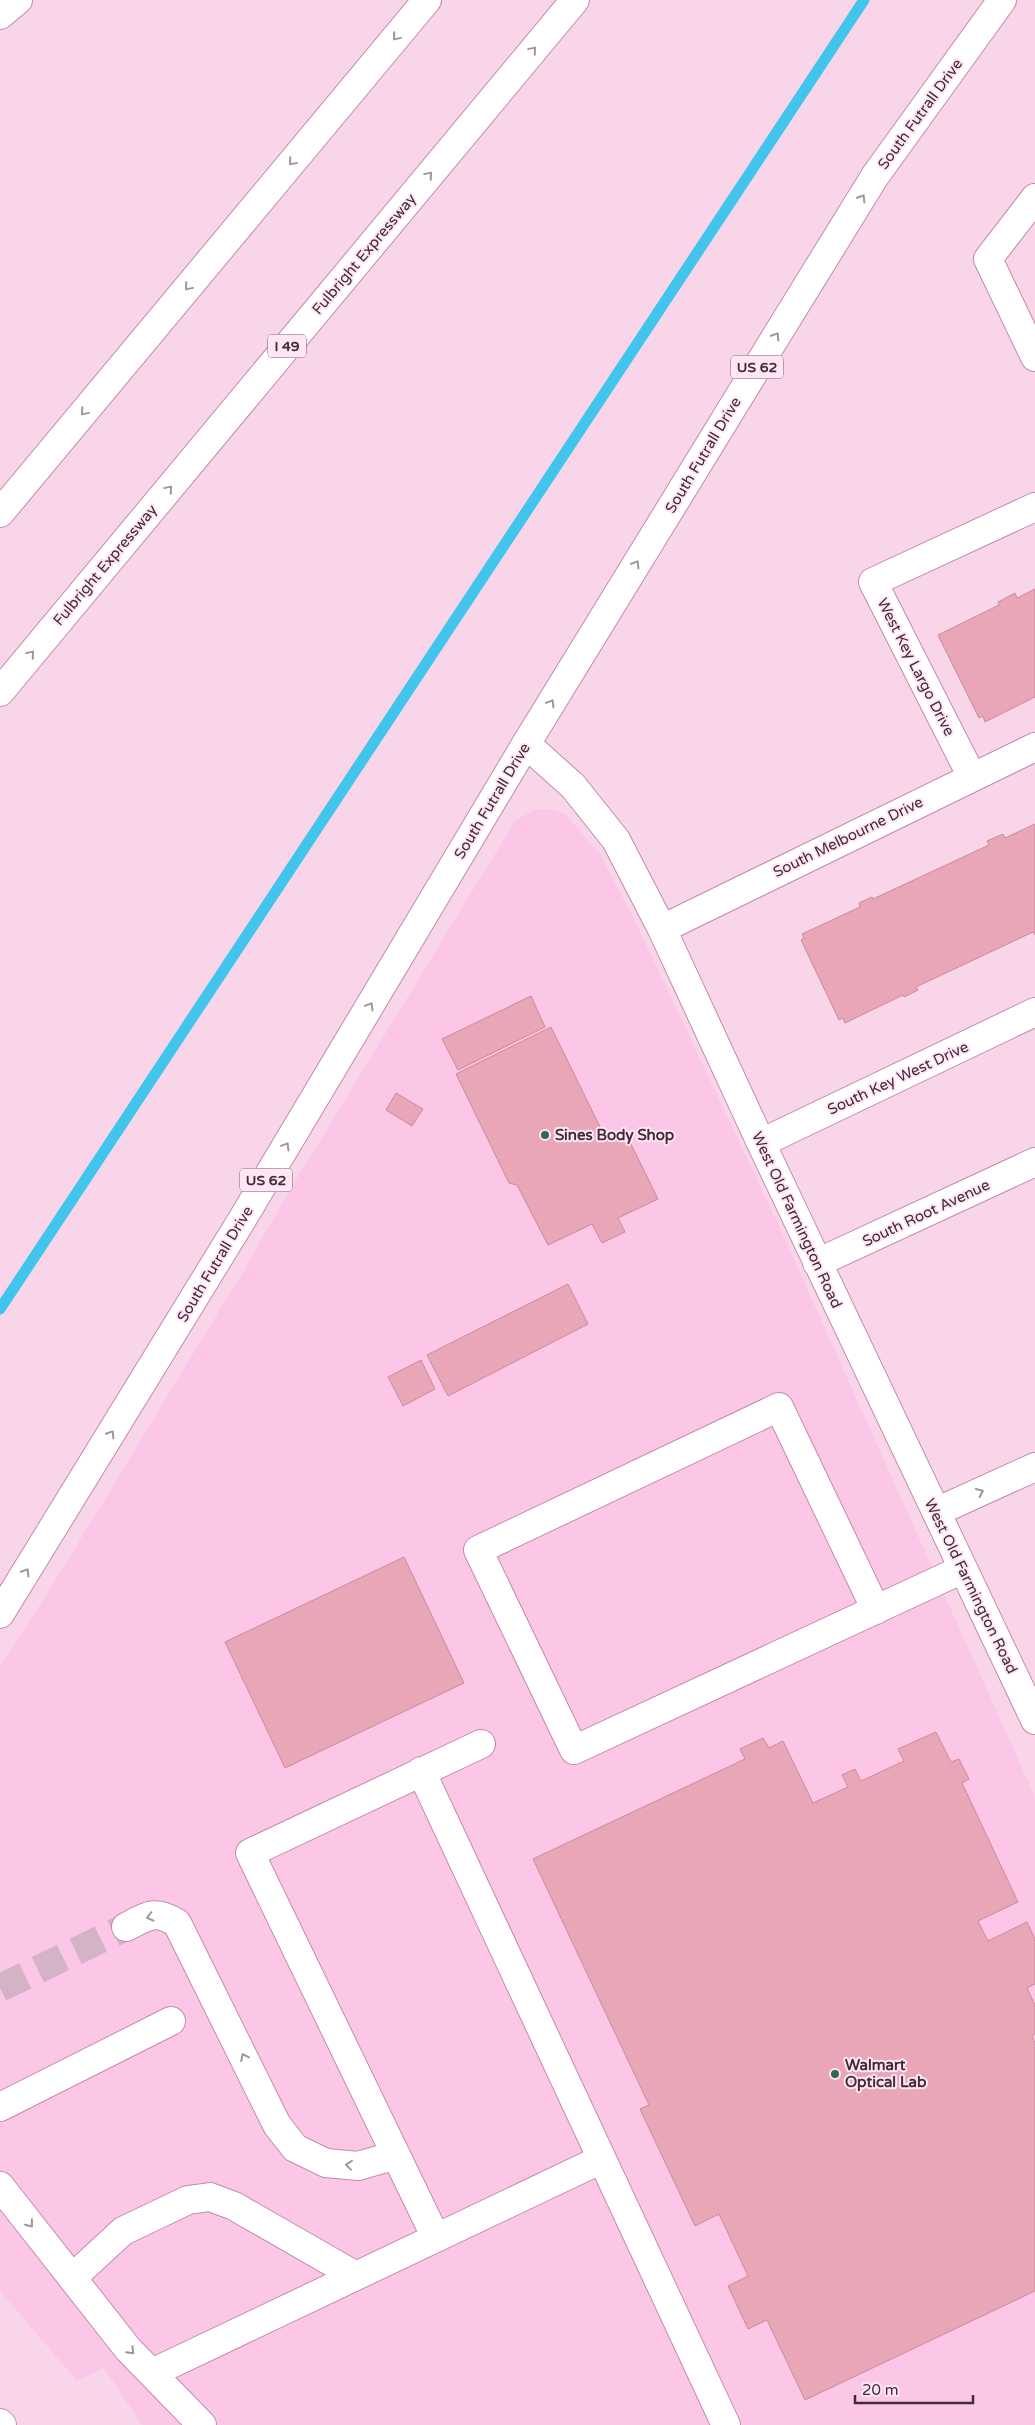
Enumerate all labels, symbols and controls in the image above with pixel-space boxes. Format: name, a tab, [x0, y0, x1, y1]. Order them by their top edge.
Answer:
one-way arrow	[393, 32, 402, 41]
one-way arrow	[527, 47, 536, 56]
street label: South Futrall Drive	[874, 55, 966, 173]
one-way arrow	[289, 157, 298, 166]
one-way arrow	[423, 172, 432, 181]
street label: Fulbright Expressway	[308, 190, 420, 318]
one-way arrow	[856, 194, 865, 203]
one-way arrow	[185, 282, 194, 291]
one-way arrow	[770, 332, 780, 341]
road number: I 49	[268, 334, 306, 358]
road number: US 62	[731, 356, 783, 378]
street label: South Futrall Drive	[661, 394, 745, 516]
one-way arrow	[81, 406, 90, 415]
one-way arrow	[163, 486, 171, 495]
street label: Fulbright Expressway	[49, 501, 161, 629]
one-way arrow	[630, 560, 640, 569]
street label: West Key Largo Drive	[873, 595, 959, 739]
one-way arrow	[26, 651, 35, 660]
one-way arrow	[545, 699, 555, 708]
street label: South Futrall Drive	[450, 740, 534, 862]
street label: South Melbourne Drive	[770, 793, 926, 881]
one-way arrow	[363, 1003, 373, 1012]
street label: South Key West Drive	[825, 1037, 971, 1119]
place label: Sines Body Shop	[555, 1126, 675, 1145]
marker: Sines Body Shop	[539, 1129, 551, 1141]
street label: West Old Farmington Road	[748, 1129, 846, 1311]
one-way arrow	[280, 1142, 290, 1151]
road number: US 62	[240, 1168, 292, 1192]
street label: South Root Avenue	[859, 1176, 993, 1250]
street label: South Futrall Drive	[173, 1203, 257, 1325]
one-way arrow	[104, 1430, 114, 1439]
one-way arrow	[975, 1488, 984, 1498]
street label: West Old Farmington Road	[921, 1495, 1021, 1677]
one-way arrow	[19, 1569, 29, 1578]
one-way arrow	[145, 1911, 154, 1922]
one-way arrow	[240, 2053, 250, 2062]
place label: Walmart Optical Lab	[845, 2056, 927, 2092]
marker: Walmart Optical Lab	[829, 2068, 841, 2080]
one-way arrow	[345, 2160, 353, 2171]
one-way arrow	[24, 2219, 33, 2228]
one-way arrow	[125, 2346, 134, 2355]
scale bar	[855, 2372, 972, 2404]
text: 20 m	[862, 2381, 899, 2399]

